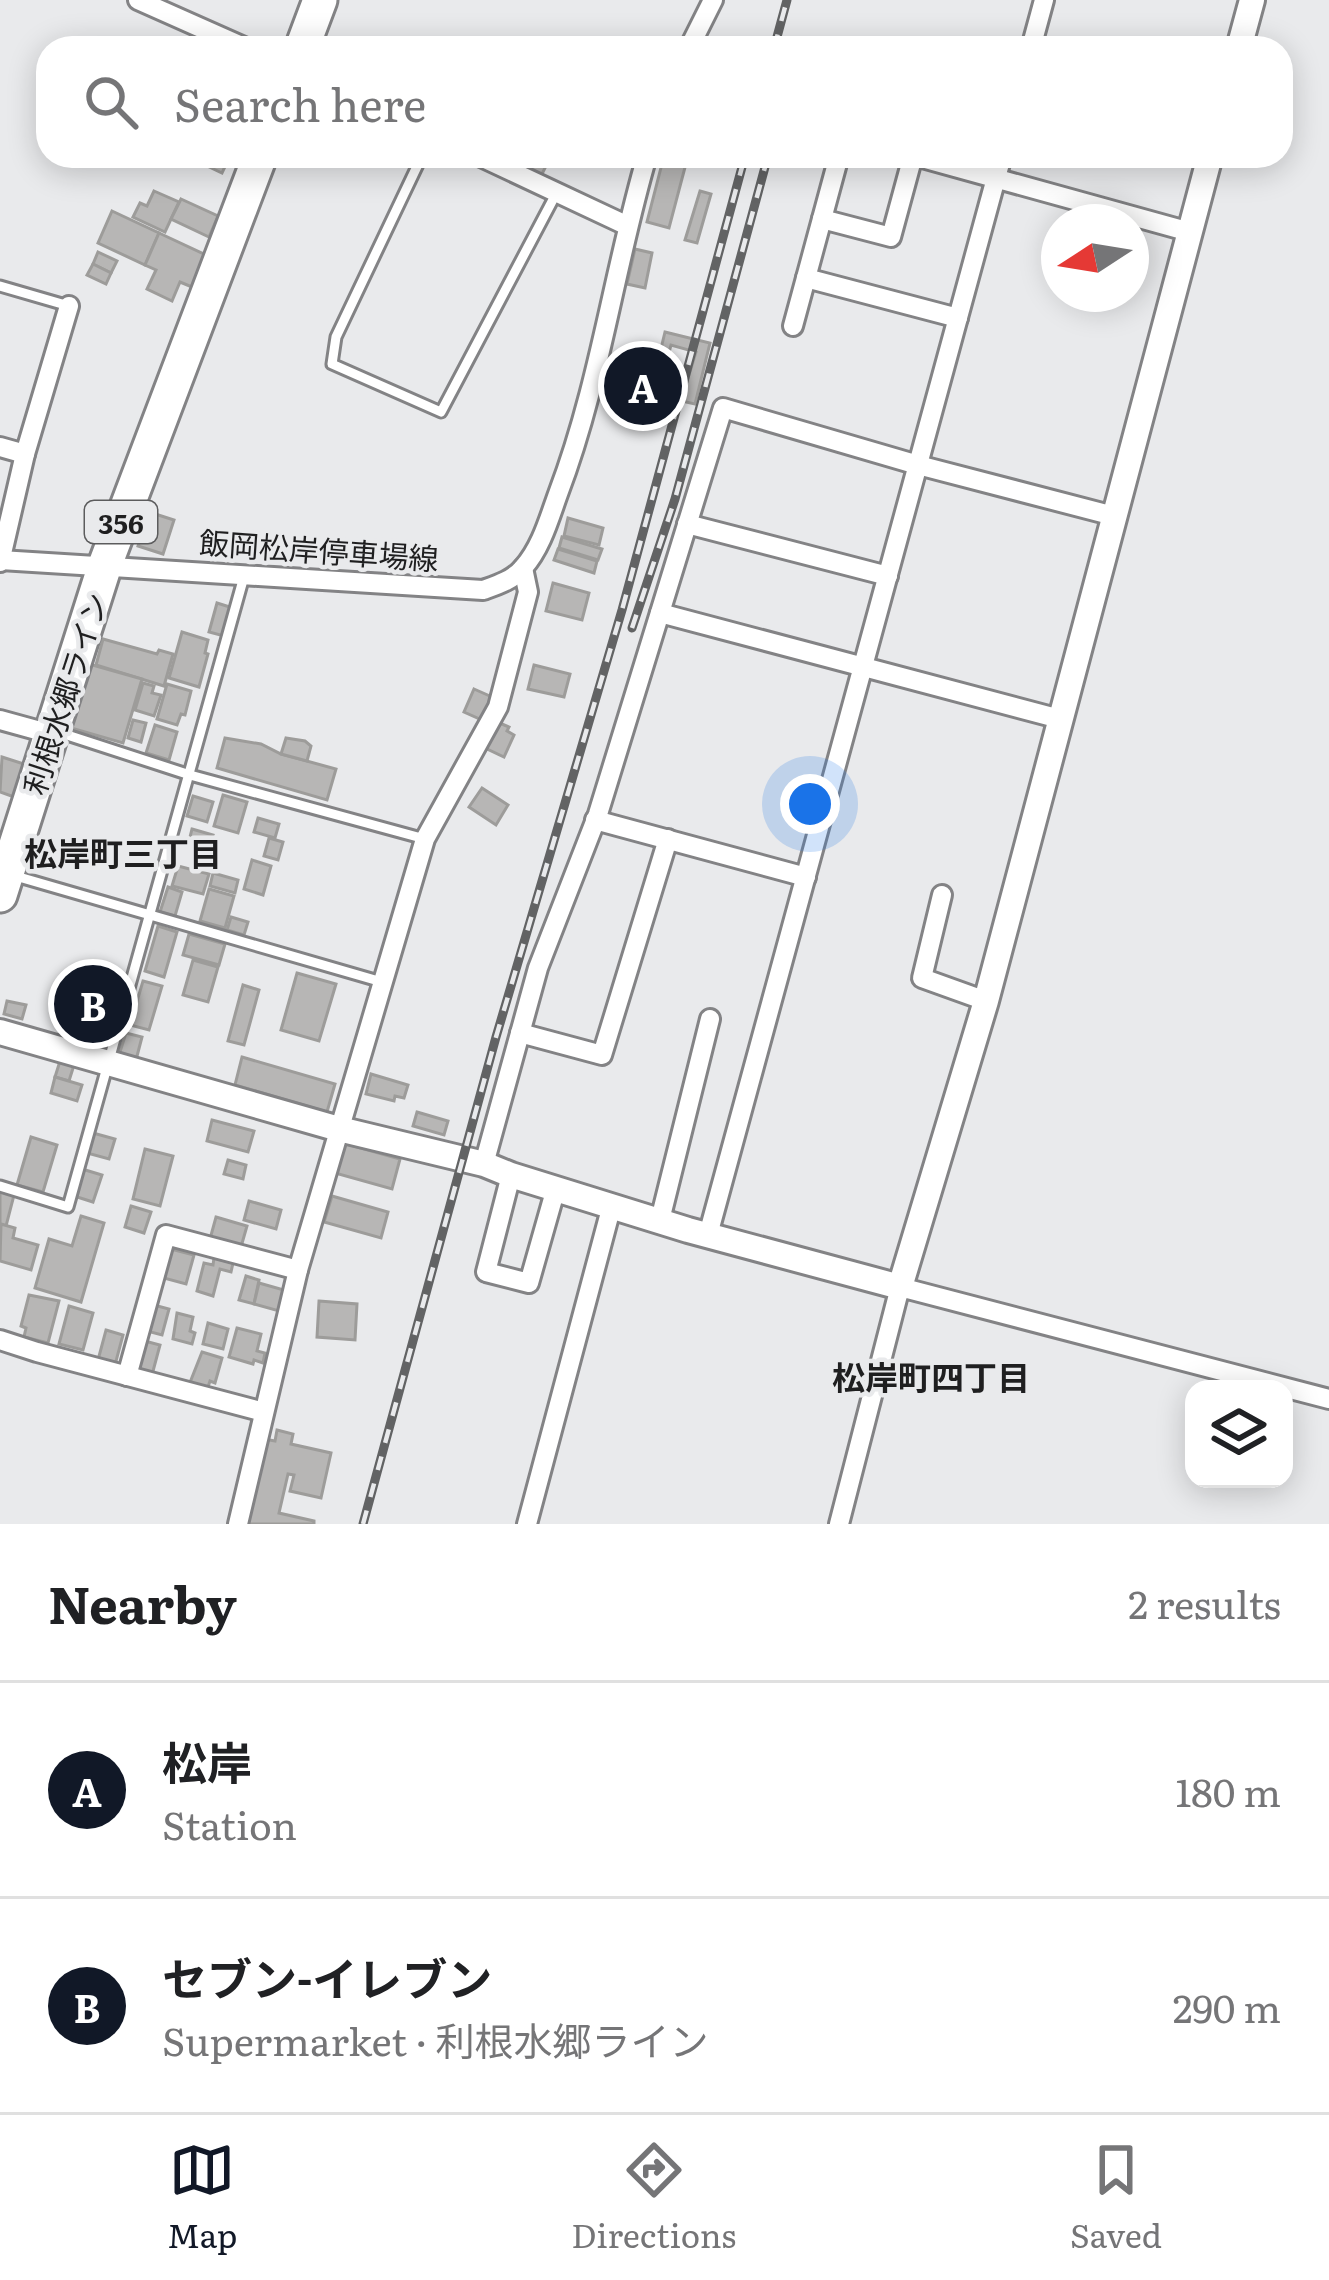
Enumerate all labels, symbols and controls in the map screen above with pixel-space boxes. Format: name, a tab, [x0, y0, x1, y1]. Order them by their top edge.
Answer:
search box	[36, 36, 1293, 168]
icon: search	[78, 69, 144, 135]
text: Search here	[174, 69, 426, 136]
north arrow	[1041, 204, 1149, 312]
pin: A	[604, 341, 682, 431]
road number: 356	[85, 501, 157, 543]
street label: 飯岡松岸停車場線	[198, 519, 440, 579]
street label: 利根水郷ライン	[11, 586, 117, 800]
your location	[780, 774, 840, 834]
district label: 松岸町三丁目	[24, 827, 222, 876]
pin: B	[54, 959, 132, 1049]
district label: 松岸町四丁目	[832, 1351, 1030, 1400]
map controls	[1185, 1380, 1293, 1488]
button: layers	[1185, 1380, 1293, 1488]
text: Nearby	[48, 1564, 237, 1640]
text: 2 results	[1128, 1573, 1281, 1631]
text: 松岸	[162, 1727, 252, 1794]
text: A	[72, 1761, 102, 1819]
text: 180 m	[1175, 1761, 1281, 1819]
text: Station	[162, 1794, 297, 1852]
text: セブン-イレブン	[162, 1943, 492, 2010]
text: B	[74, 1977, 100, 2035]
text: 290 m	[1173, 1977, 1281, 2035]
text: Supermarket · 利根水郷ライン	[162, 2010, 709, 2068]
tab: Map	[167, 2137, 237, 2258]
tab: Directions	[571, 2137, 736, 2258]
tab: Saved	[1070, 2137, 1162, 2258]

